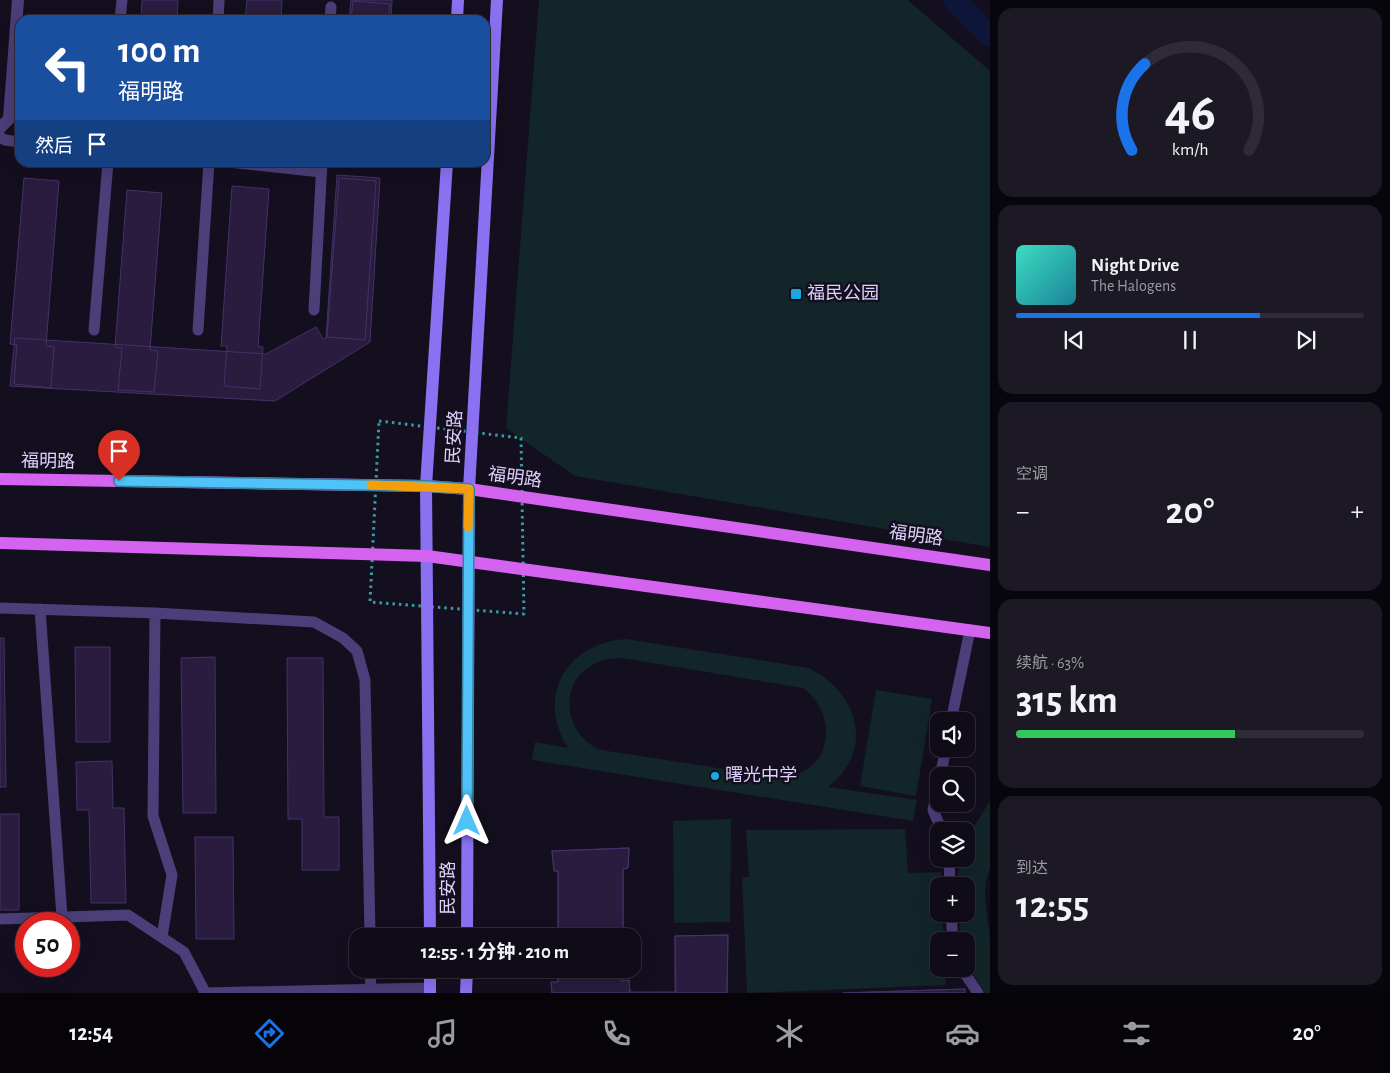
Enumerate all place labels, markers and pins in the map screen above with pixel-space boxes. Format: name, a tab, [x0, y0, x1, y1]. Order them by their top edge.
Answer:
place label: 福民公园	[807, 284, 879, 303]
marker: 福民公园	[789, 287, 803, 301]
pin	[98, 430, 140, 481]
place label: 曙光中学	[725, 765, 797, 785]
marker: 曙光中学	[709, 770, 721, 782]

